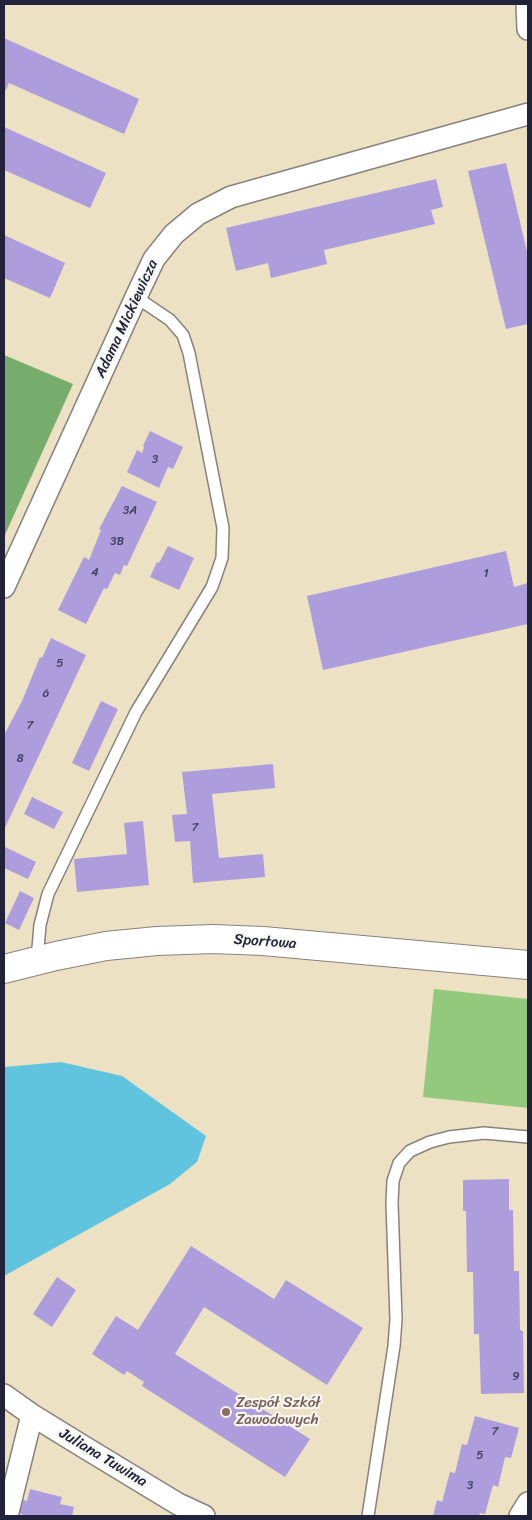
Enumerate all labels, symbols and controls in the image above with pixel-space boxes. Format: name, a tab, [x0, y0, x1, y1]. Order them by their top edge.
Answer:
street label: Adama Mickiewicza	[92, 257, 162, 381]
house number: 3	[152, 453, 158, 467]
house number: 3A	[123, 504, 137, 518]
house number: 3B	[110, 535, 124, 549]
house number: 4	[91, 566, 99, 580]
house number: 1	[483, 567, 489, 581]
house number: 5	[56, 657, 64, 671]
house number: 6	[43, 687, 49, 701]
house number: 7	[27, 719, 33, 733]
house number: 8	[16, 752, 24, 766]
house number: 7	[192, 821, 198, 835]
street label: Sportowa	[233, 931, 297, 953]
house number: 9	[512, 1370, 520, 1384]
place label: Zespół Szkół Zawodowych	[236, 1394, 320, 1429]
marker: Zespół Szkół Zawodowych	[220, 1406, 232, 1418]
street label: Juliana Tuwima	[56, 1425, 150, 1491]
house number: 7	[492, 1425, 498, 1439]
house number: 5	[476, 1449, 484, 1463]
house number: 3	[467, 1479, 473, 1493]

